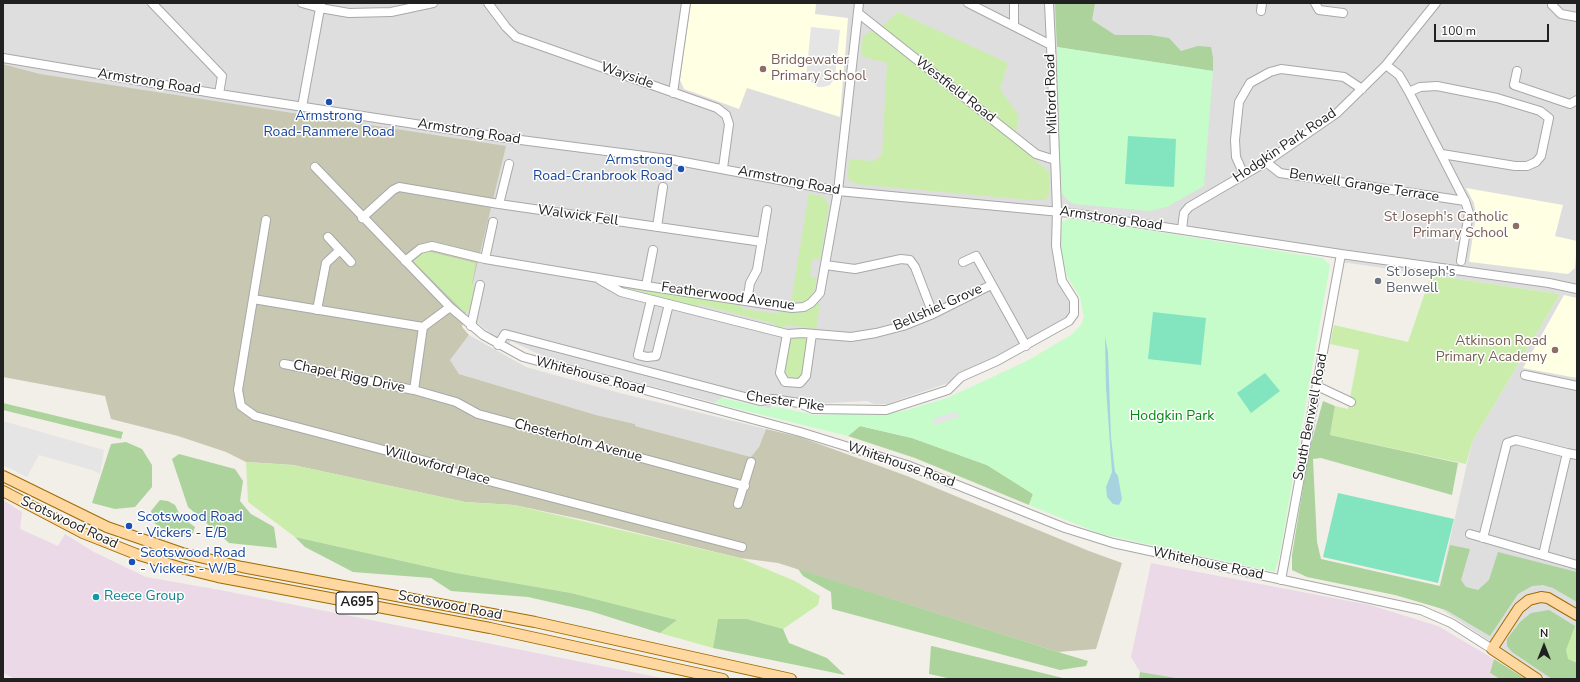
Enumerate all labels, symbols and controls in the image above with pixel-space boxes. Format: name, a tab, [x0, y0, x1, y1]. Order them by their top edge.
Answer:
scale bar	[1436, 16, 1551, 42]
text: 100 m	[1441, 23, 1476, 39]
place label: Bridgewater Primary School	[771, 53, 866, 86]
street label: Westfield Road	[911, 53, 999, 127]
street label: Milford Road	[1042, 53, 1062, 135]
street label: Wayside	[598, 59, 656, 93]
marker: Bridgewater Primary School	[758, 64, 768, 74]
street label: Armstrong Road	[96, 66, 202, 98]
marker: Armstrong Road-Ranmere Road	[324, 97, 334, 107]
street label: Hodgkin Park Road	[1230, 105, 1340, 187]
place label: Armstrong Road-Ranmere Road	[263, 109, 395, 142]
street label: Armstrong Road	[416, 116, 522, 148]
place label: Armstrong Road-Cranbrook Road	[533, 153, 673, 186]
street label: Armstrong Road	[736, 163, 842, 199]
marker: Armstrong Road-Cranbrook Road	[676, 164, 686, 174]
street label: Benwell Grange Terrace	[1288, 166, 1440, 206]
street label: Walwick Fell	[537, 202, 619, 230]
street label: Armstrong Road	[1058, 203, 1164, 235]
place label: St Joseph's Catholic Primary School	[1384, 210, 1508, 242]
marker: St Joseph's Catholic Primary School	[1511, 221, 1521, 231]
place label: St Joseph's Benwell	[1386, 265, 1456, 298]
marker: St Joseph's Benwell	[1373, 276, 1383, 286]
street label: Featherwood Avenue	[660, 279, 796, 315]
street label: Bellshiel Grove	[891, 281, 985, 335]
place label: Atkinson Road Primary Academy	[1436, 334, 1547, 366]
marker: Atkinson Road Primary Academy	[1550, 345, 1560, 355]
street label: South Benwell Road	[1290, 352, 1332, 482]
street label: Whitehouse Road	[533, 353, 647, 399]
street label: Chapel Rigg Drive	[292, 357, 406, 397]
street label: Chester Pike	[745, 388, 825, 416]
park label: Hodgkin Park	[1130, 409, 1214, 425]
street label: Chesterholm Avenue	[512, 416, 644, 466]
street label: Whitehouse Road	[845, 439, 957, 491]
street label: Willowford Place	[382, 443, 492, 489]
street label: Scotswood Road	[18, 493, 120, 553]
place label: Scotswood Road - Vickers - E/B	[137, 510, 243, 542]
marker: Scotswood Road - Vickers - E/B	[124, 521, 134, 531]
street label: Whitehouse Road	[1151, 544, 1265, 584]
place label: Scotswood Road - Vickers - W/B	[140, 546, 246, 578]
marker: Scotswood Road - Vickers - W/B	[127, 557, 137, 567]
street label: Scotswood Road	[397, 588, 503, 624]
place label: Reece Group	[104, 589, 184, 605]
marker: Reece Group	[91, 592, 101, 602]
road number: A695	[336, 592, 378, 614]
north arrow	[1524, 626, 1564, 666]
text: N	[1540, 626, 1548, 641]

